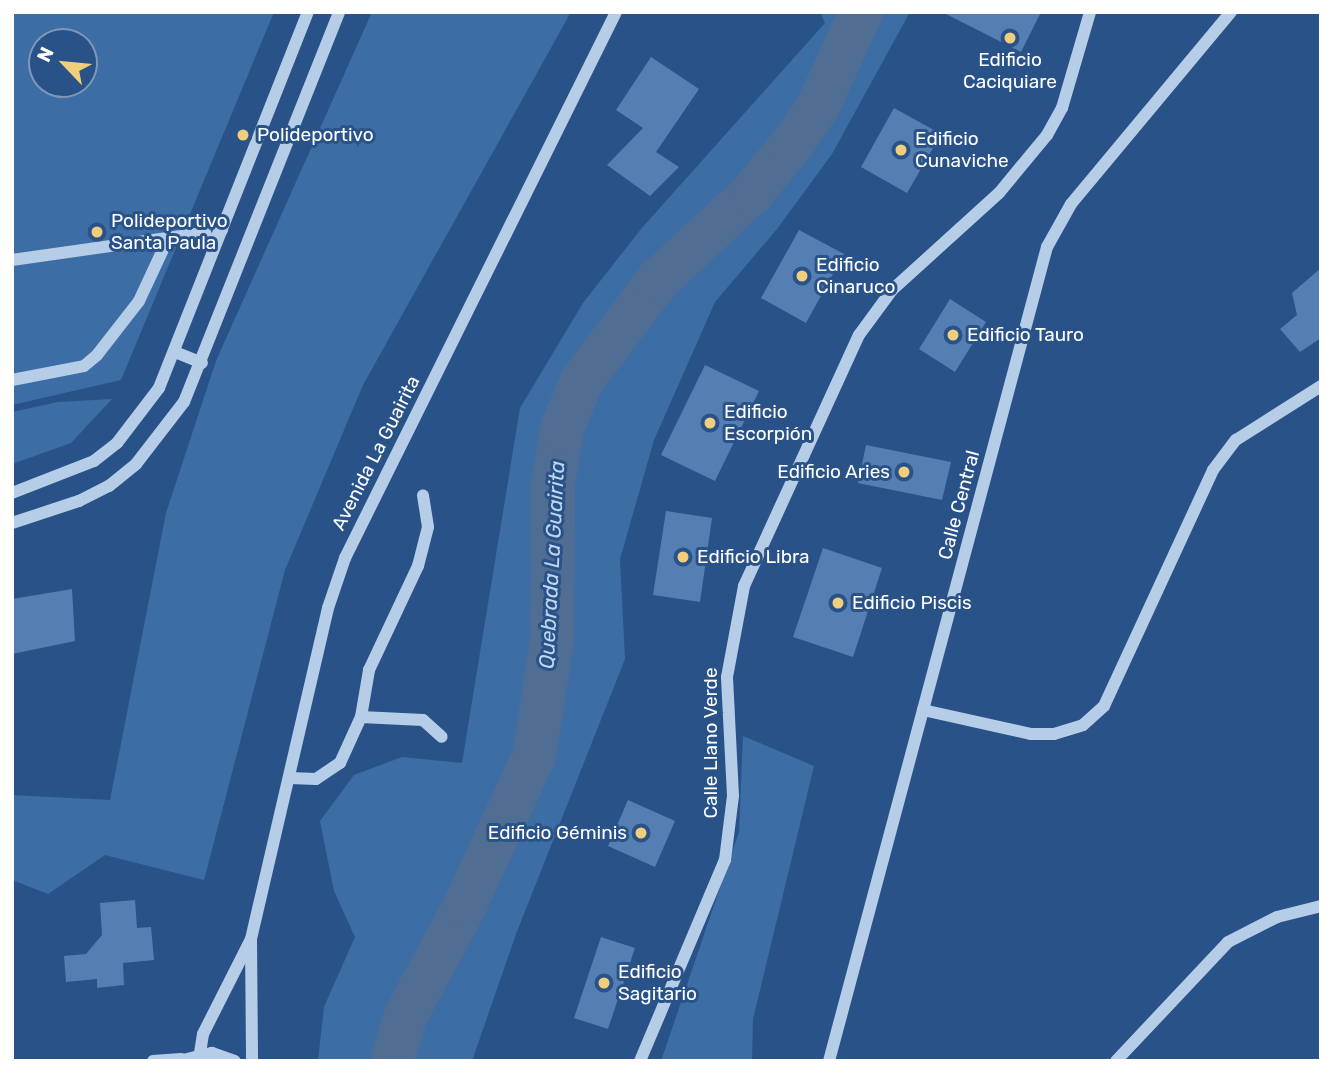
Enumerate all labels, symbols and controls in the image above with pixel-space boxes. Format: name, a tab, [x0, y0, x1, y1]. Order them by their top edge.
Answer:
north arrow	[28, 28, 98, 98]
marker: Edificio Caciquiare	[1002, 30, 1018, 46]
text: N	[32, 43, 59, 66]
place label: Edificio Caciquiare	[963, 49, 1057, 93]
place label: Polideportivo	[257, 124, 374, 146]
marker: Polideportivo	[235, 127, 251, 143]
place label: Edificio Cunaviche	[915, 128, 1009, 172]
marker: Edificio Cunaviche	[893, 142, 909, 158]
place label: Polideportivo Santa Paula	[111, 210, 228, 254]
marker: Polideportivo Santa Paula	[89, 224, 105, 240]
place label: Edificio Cinaruco	[816, 254, 895, 298]
marker: Edificio Cinaruco	[794, 268, 810, 284]
place label: Edificio Tauro	[967, 324, 1085, 346]
marker: Edificio Tauro	[945, 327, 961, 343]
street label: Avenida La Guairita	[327, 372, 425, 534]
place label: Edificio Escorpión	[724, 401, 812, 445]
marker: Edificio Escorpión	[702, 415, 718, 431]
street label: Calle Central	[934, 448, 984, 562]
water label: Quebrada La Guairita	[534, 460, 570, 670]
place label: Edificio Aries	[777, 461, 890, 483]
marker: Edificio Aries	[896, 464, 912, 480]
place label: Edificio Libra	[697, 546, 810, 568]
marker: Edificio Libra	[675, 549, 691, 565]
place label: Edificio Piscis	[852, 592, 972, 614]
marker: Edificio Piscis	[830, 595, 846, 611]
street label: Calle Llano Verde	[700, 667, 722, 819]
place label: Edificio Géminis	[488, 822, 627, 844]
marker: Edificio Géminis	[633, 825, 649, 841]
place label: Edificio Sagitario	[618, 961, 697, 1005]
marker: Edificio Sagitario	[596, 975, 612, 991]

